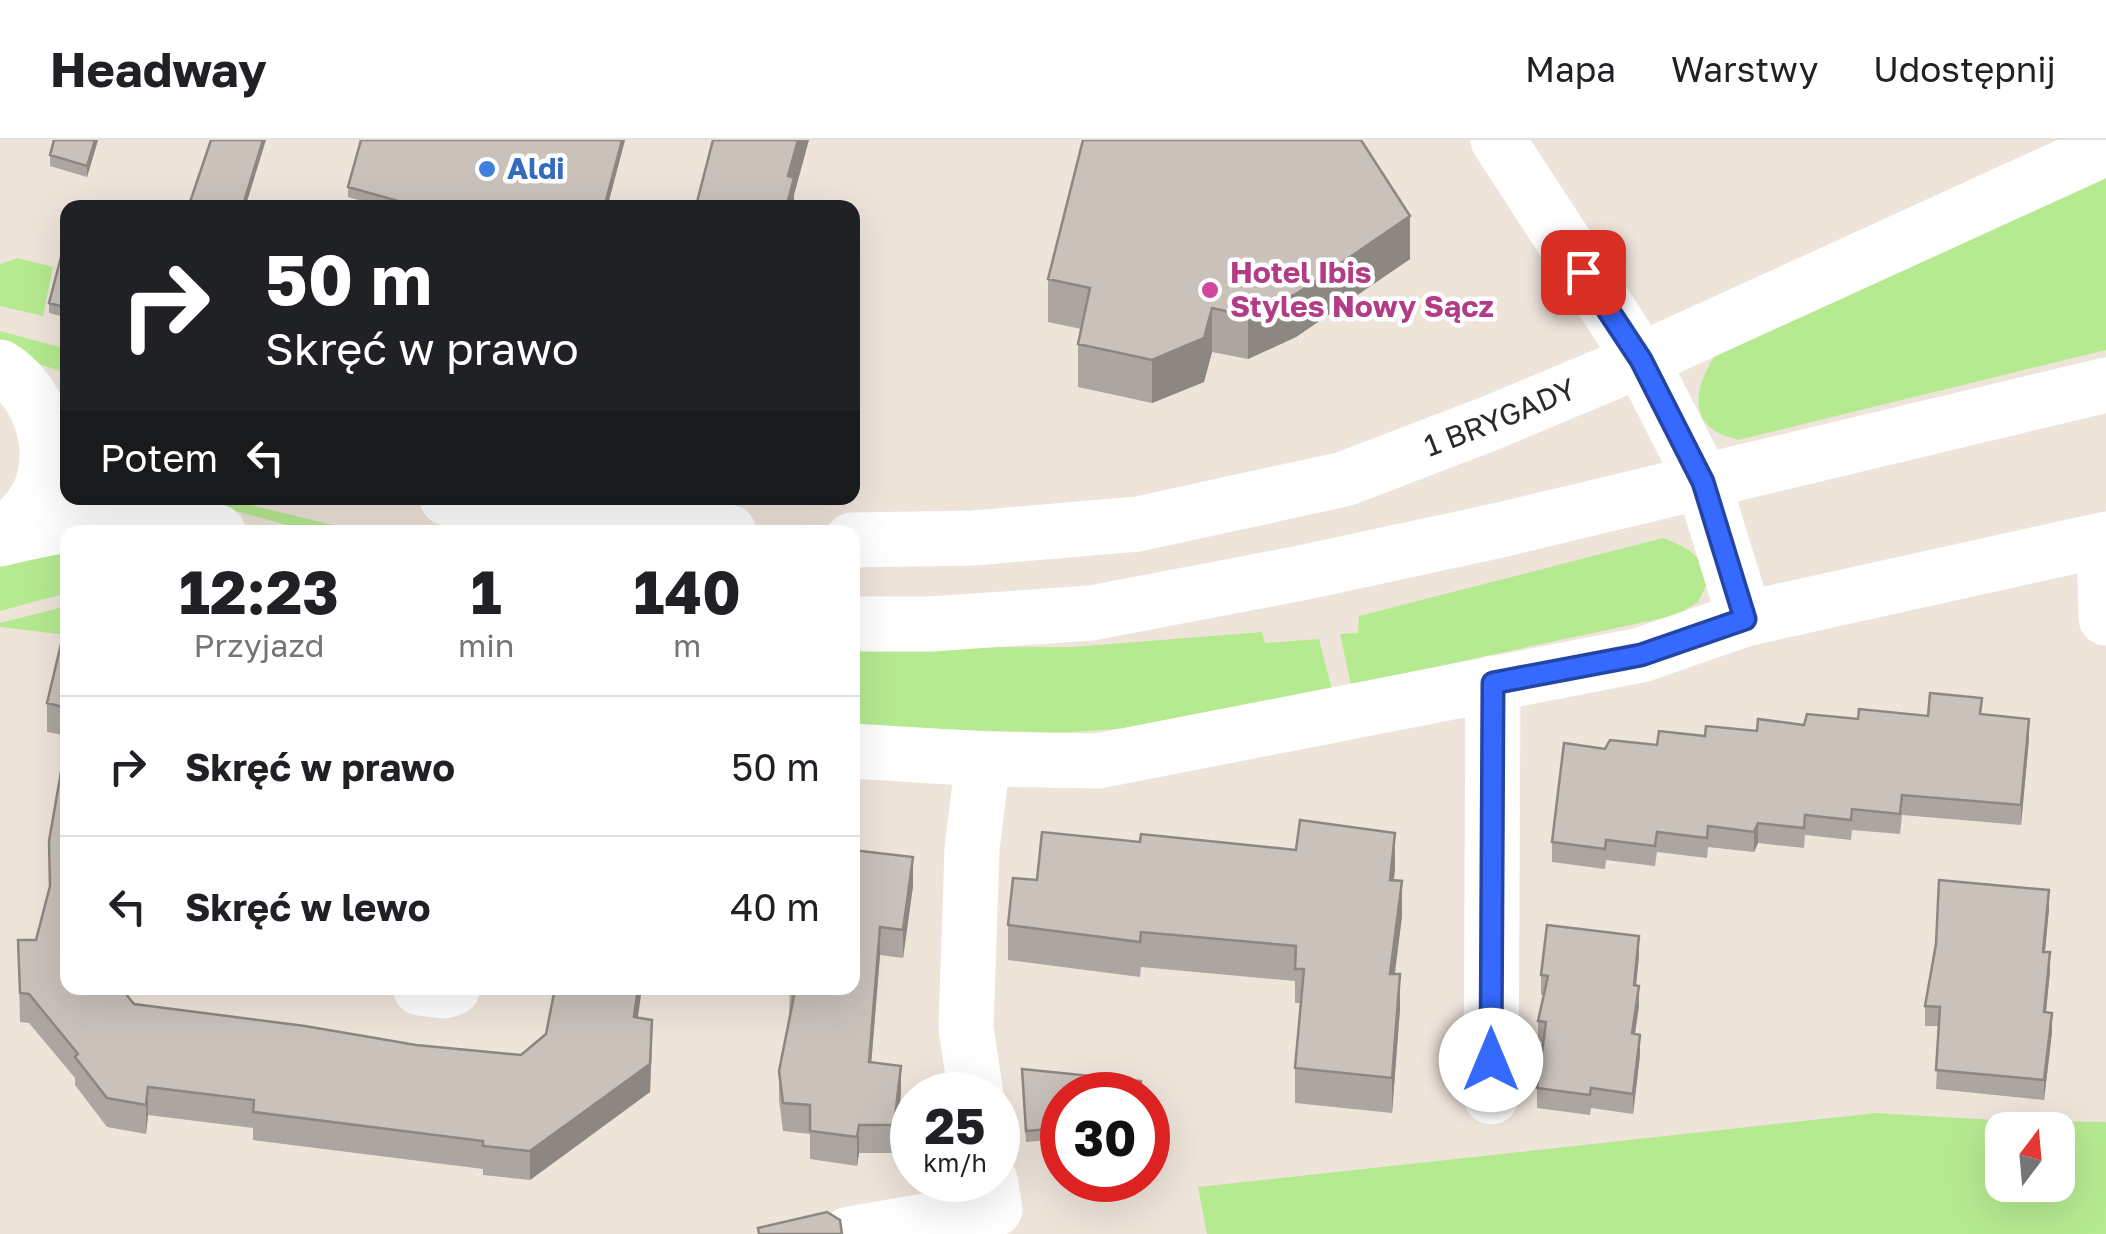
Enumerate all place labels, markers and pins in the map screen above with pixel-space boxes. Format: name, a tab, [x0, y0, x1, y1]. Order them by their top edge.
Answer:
place label: Aldi	[507, 150, 565, 186]
marker: Aldi	[476, 158, 498, 180]
pin	[1541, 230, 1626, 315]
place label: Hotel Ibis Styles Nowy Sącz	[1230, 254, 1494, 324]
marker: Hotel Ibis Styles Nowy Sącz	[1199, 279, 1221, 301]

